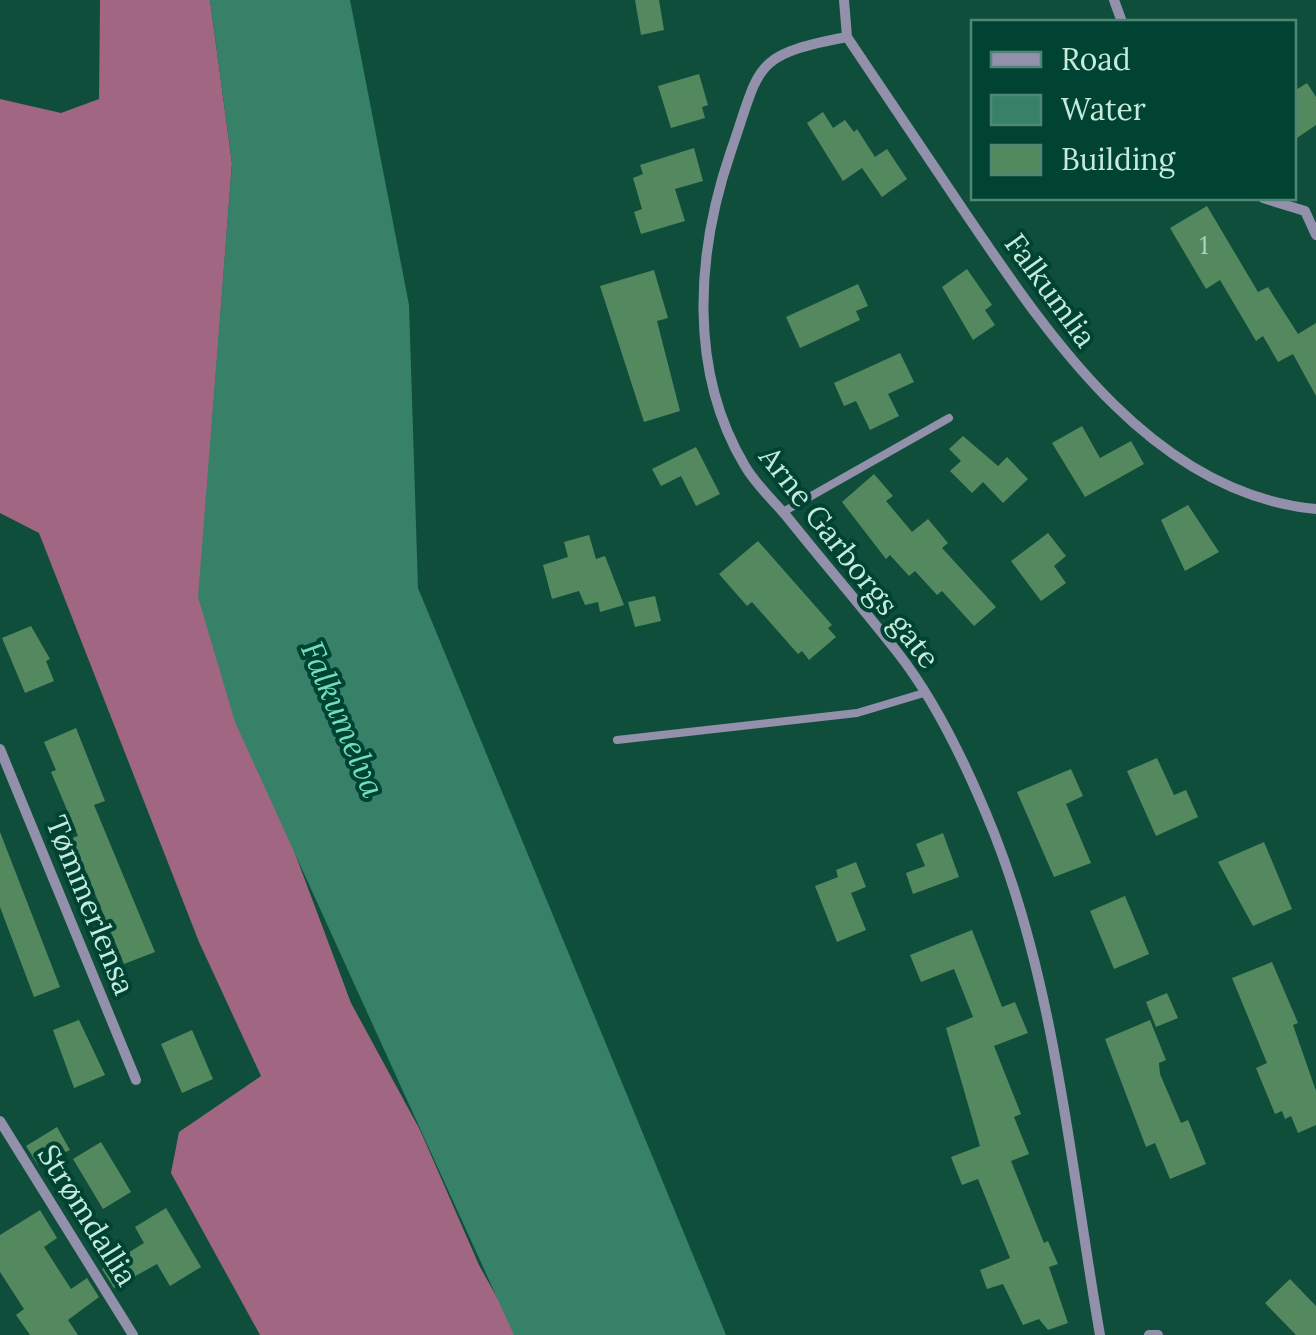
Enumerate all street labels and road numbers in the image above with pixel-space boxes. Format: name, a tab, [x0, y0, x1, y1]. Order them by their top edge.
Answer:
street label: Falkumlia	[997, 226, 1105, 354]
street label: Arne Garborgs gate	[750, 438, 948, 676]
street label: Tømmerlensa	[38, 810, 144, 1000]
street label: Strømdallia	[30, 1137, 146, 1293]

